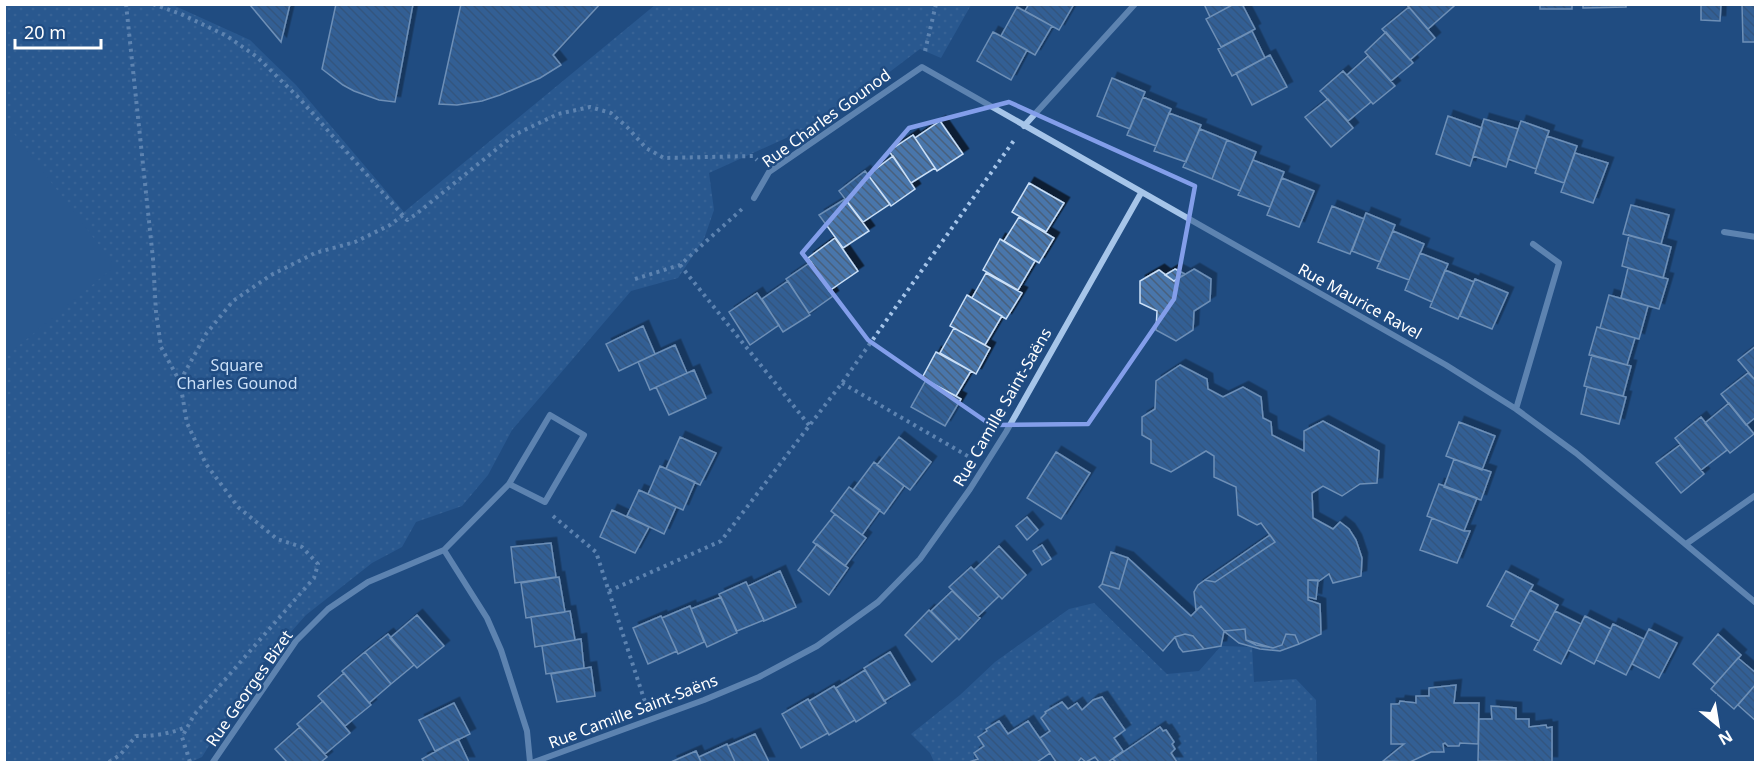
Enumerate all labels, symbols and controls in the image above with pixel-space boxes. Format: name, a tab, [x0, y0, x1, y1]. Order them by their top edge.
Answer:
scale bar	[15, 12, 100, 50]
text: 20 m	[24, 20, 66, 44]
street label: Rue Charles Gounod	[757, 64, 895, 172]
street label: Rue Maurice Ravel	[1294, 258, 1426, 344]
street label: Rue Camille Saint-Saëns	[948, 324, 1056, 490]
park label: Square Charles Gounod	[176, 354, 298, 394]
street label: Rue Georges Bizet	[201, 625, 298, 751]
street label: Rue Camille Saint-Saëns	[545, 669, 721, 753]
north arrow	[1688, 695, 1748, 755]
text: N	[1714, 725, 1737, 751]

